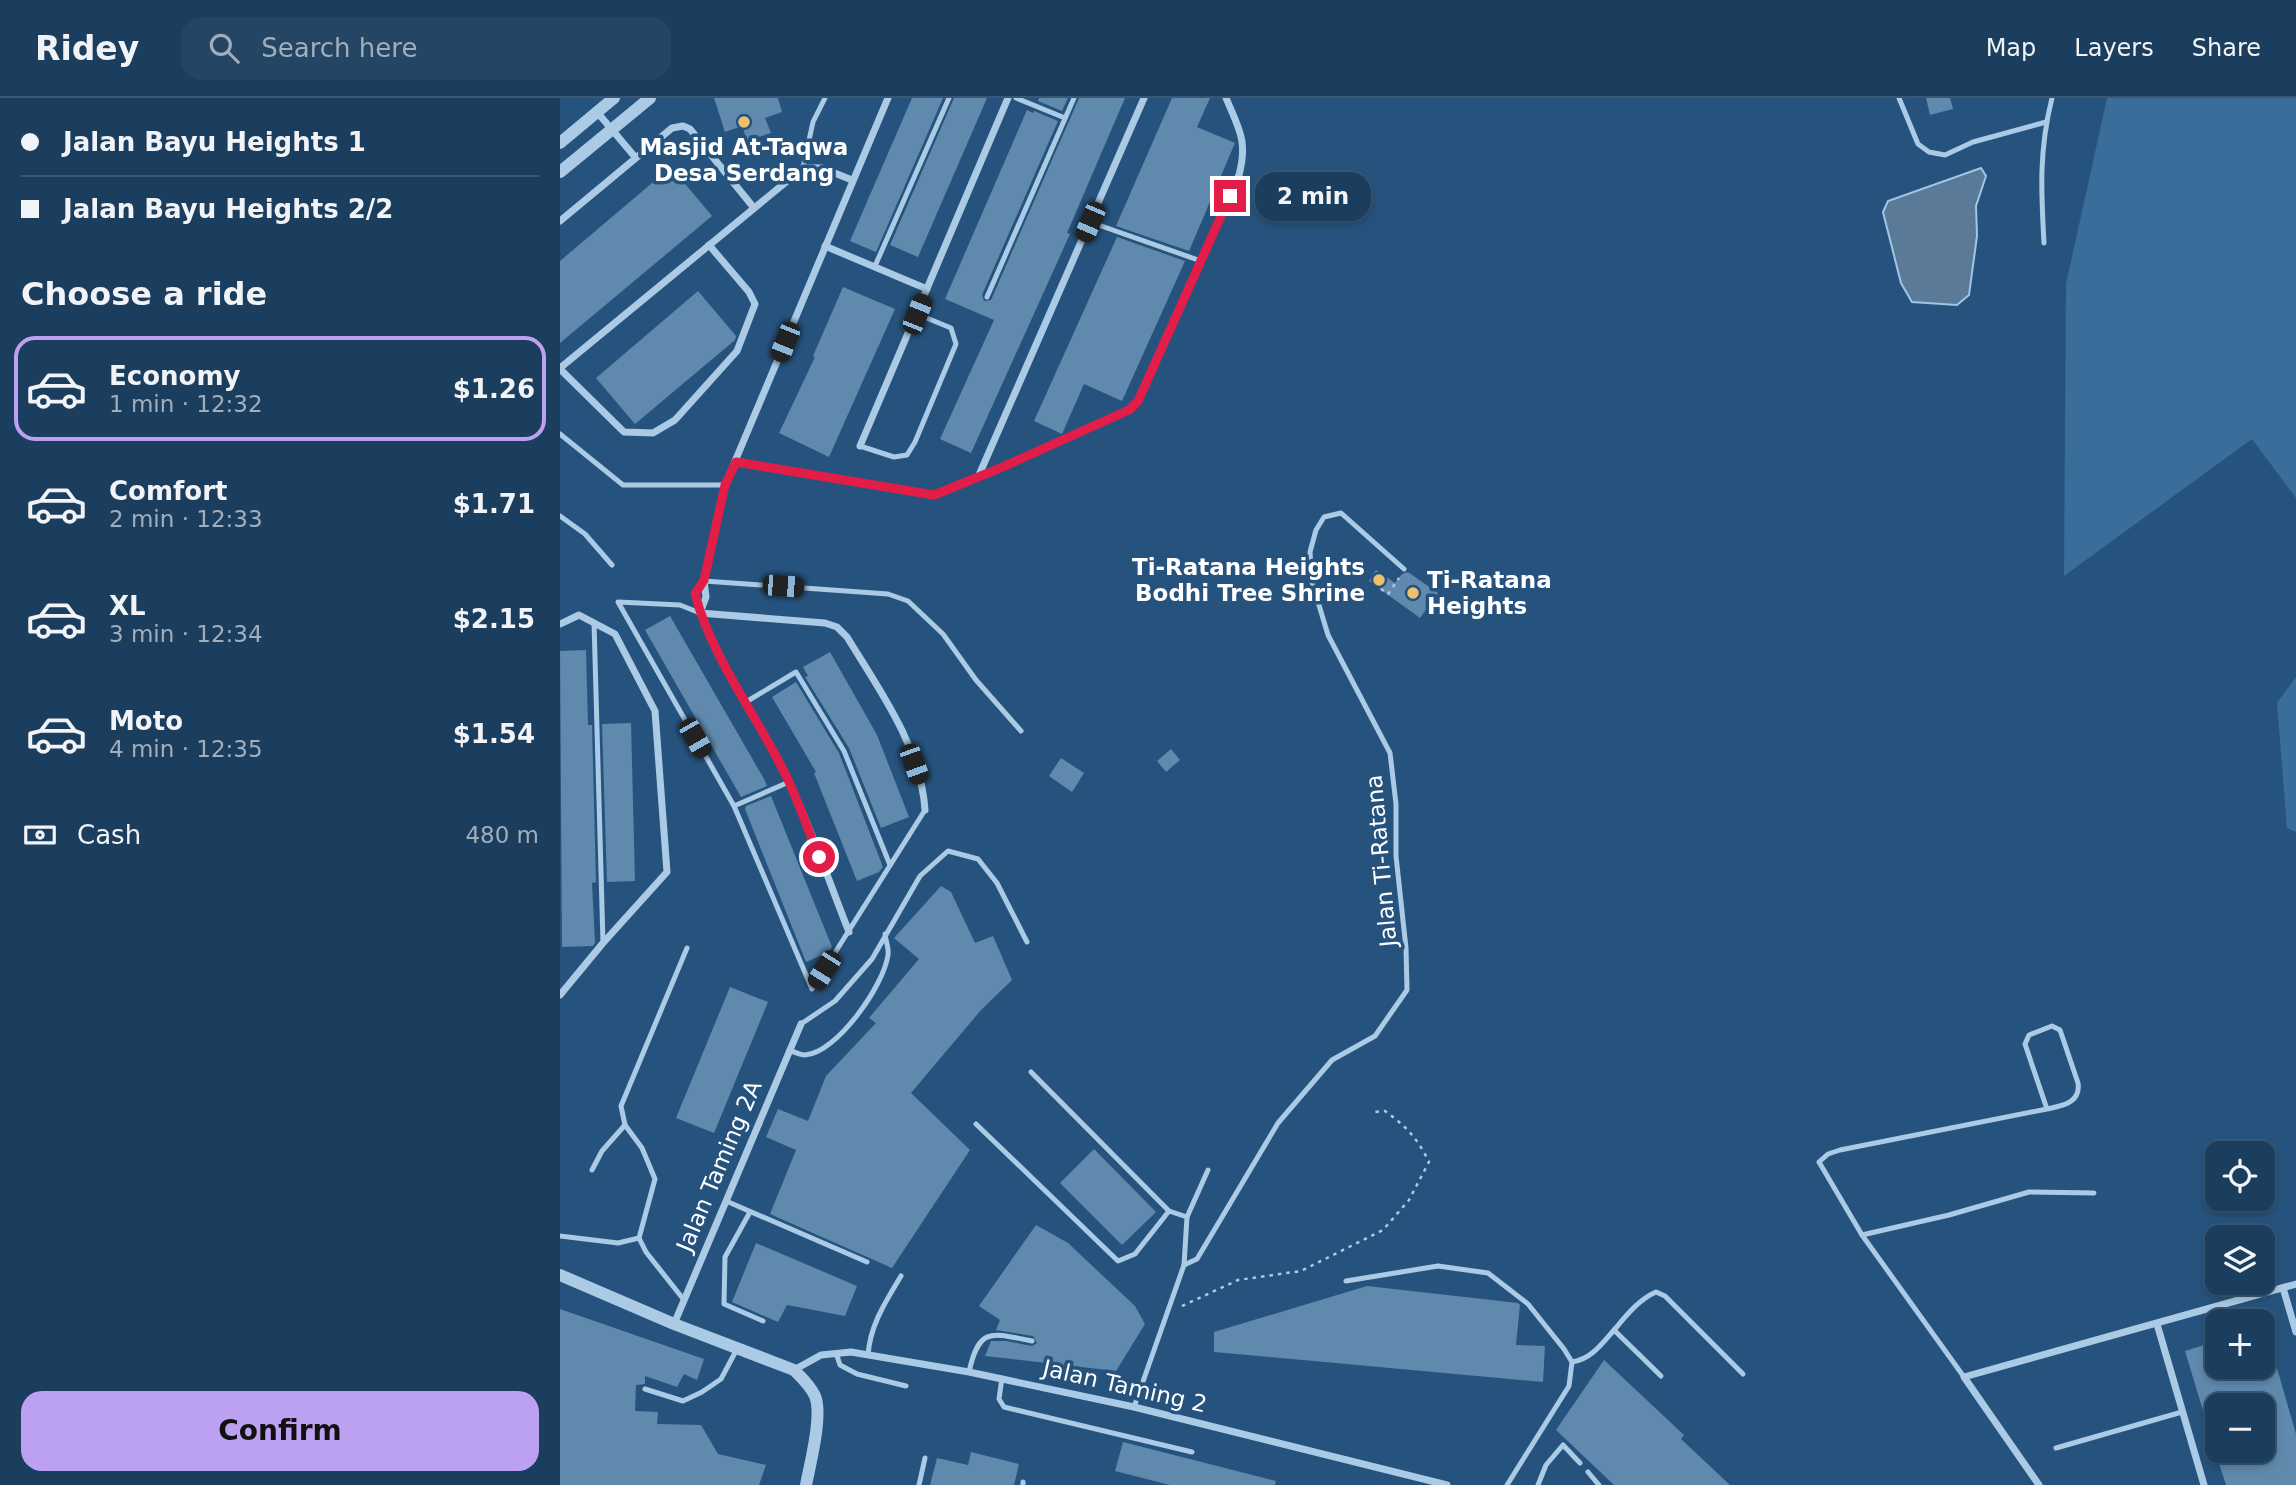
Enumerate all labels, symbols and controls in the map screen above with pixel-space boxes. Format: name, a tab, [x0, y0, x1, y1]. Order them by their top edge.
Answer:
search box	[181, 17, 671, 80]
text: Ridey	[35, 29, 139, 68]
icon: search	[205, 29, 243, 67]
text: Search here	[261, 33, 417, 63]
text: Map	[1986, 34, 2036, 62]
text: Layers	[2074, 34, 2154, 62]
text: Share	[2192, 34, 2261, 62]
marker: Masjid At-Taqwa Desa Serdang	[736, 114, 752, 130]
text: Jalan Bayu Heights 1	[63, 127, 366, 157]
place label: Masjid At-Taqwa Desa Serdang	[640, 134, 848, 186]
callout: 2 min	[1254, 172, 1370, 220]
route end	[1214, 180, 1246, 212]
text: 2 min	[1277, 183, 1349, 209]
text: Jalan Bayu Heights 2/2	[63, 194, 393, 224]
car	[1073, 199, 1108, 245]
text: Choose a ride	[21, 275, 267, 313]
car	[900, 291, 935, 337]
car	[768, 319, 803, 365]
icon: car	[25, 357, 88, 420]
text: Economy	[109, 361, 240, 391]
text: $1.26	[453, 374, 535, 404]
text: 1 min · 12:32	[109, 391, 263, 417]
icon: car	[25, 472, 88, 535]
text: Comfort	[109, 476, 227, 506]
text: $1.71	[453, 489, 535, 519]
text: 2 min · 12:33	[109, 506, 263, 532]
place label: Ti-Ratana Heights Bodhi Tree Shrine	[1132, 554, 1365, 606]
place label: Ti-Ratana Heights	[1427, 567, 1552, 619]
marker: Ti-Ratana Heights Bodhi Tree Shrine	[1371, 572, 1387, 588]
car	[762, 574, 805, 598]
marker: Ti-Ratana Heights	[1405, 585, 1421, 601]
icon: car	[25, 587, 88, 650]
text: XL	[109, 591, 146, 621]
text: $2.15	[453, 604, 535, 634]
text: 3 min · 12:34	[109, 621, 263, 647]
icon: car	[25, 702, 88, 765]
text: Moto	[109, 706, 183, 736]
car	[676, 715, 715, 761]
text: $1.54	[453, 719, 535, 749]
text: 4 min · 12:35	[109, 736, 263, 762]
car	[897, 741, 932, 787]
street label: Jalan Ti-Ratana	[1361, 774, 1402, 950]
icon: cash	[21, 816, 59, 854]
text: Cash	[77, 820, 141, 850]
text: 480 m	[465, 822, 539, 848]
route start	[803, 841, 835, 873]
car	[804, 947, 845, 993]
street label: Jalan Taming 2A	[670, 1076, 767, 1257]
map controls	[2205, 1141, 2275, 1463]
button: locate	[2205, 1141, 2275, 1211]
button: layers	[2205, 1225, 2275, 1295]
button: +	[2205, 1309, 2275, 1379]
street label: Jalan Taming 2	[1039, 1354, 1210, 1418]
button: Confirm	[21, 1391, 539, 1471]
button: −	[2205, 1393, 2275, 1463]

